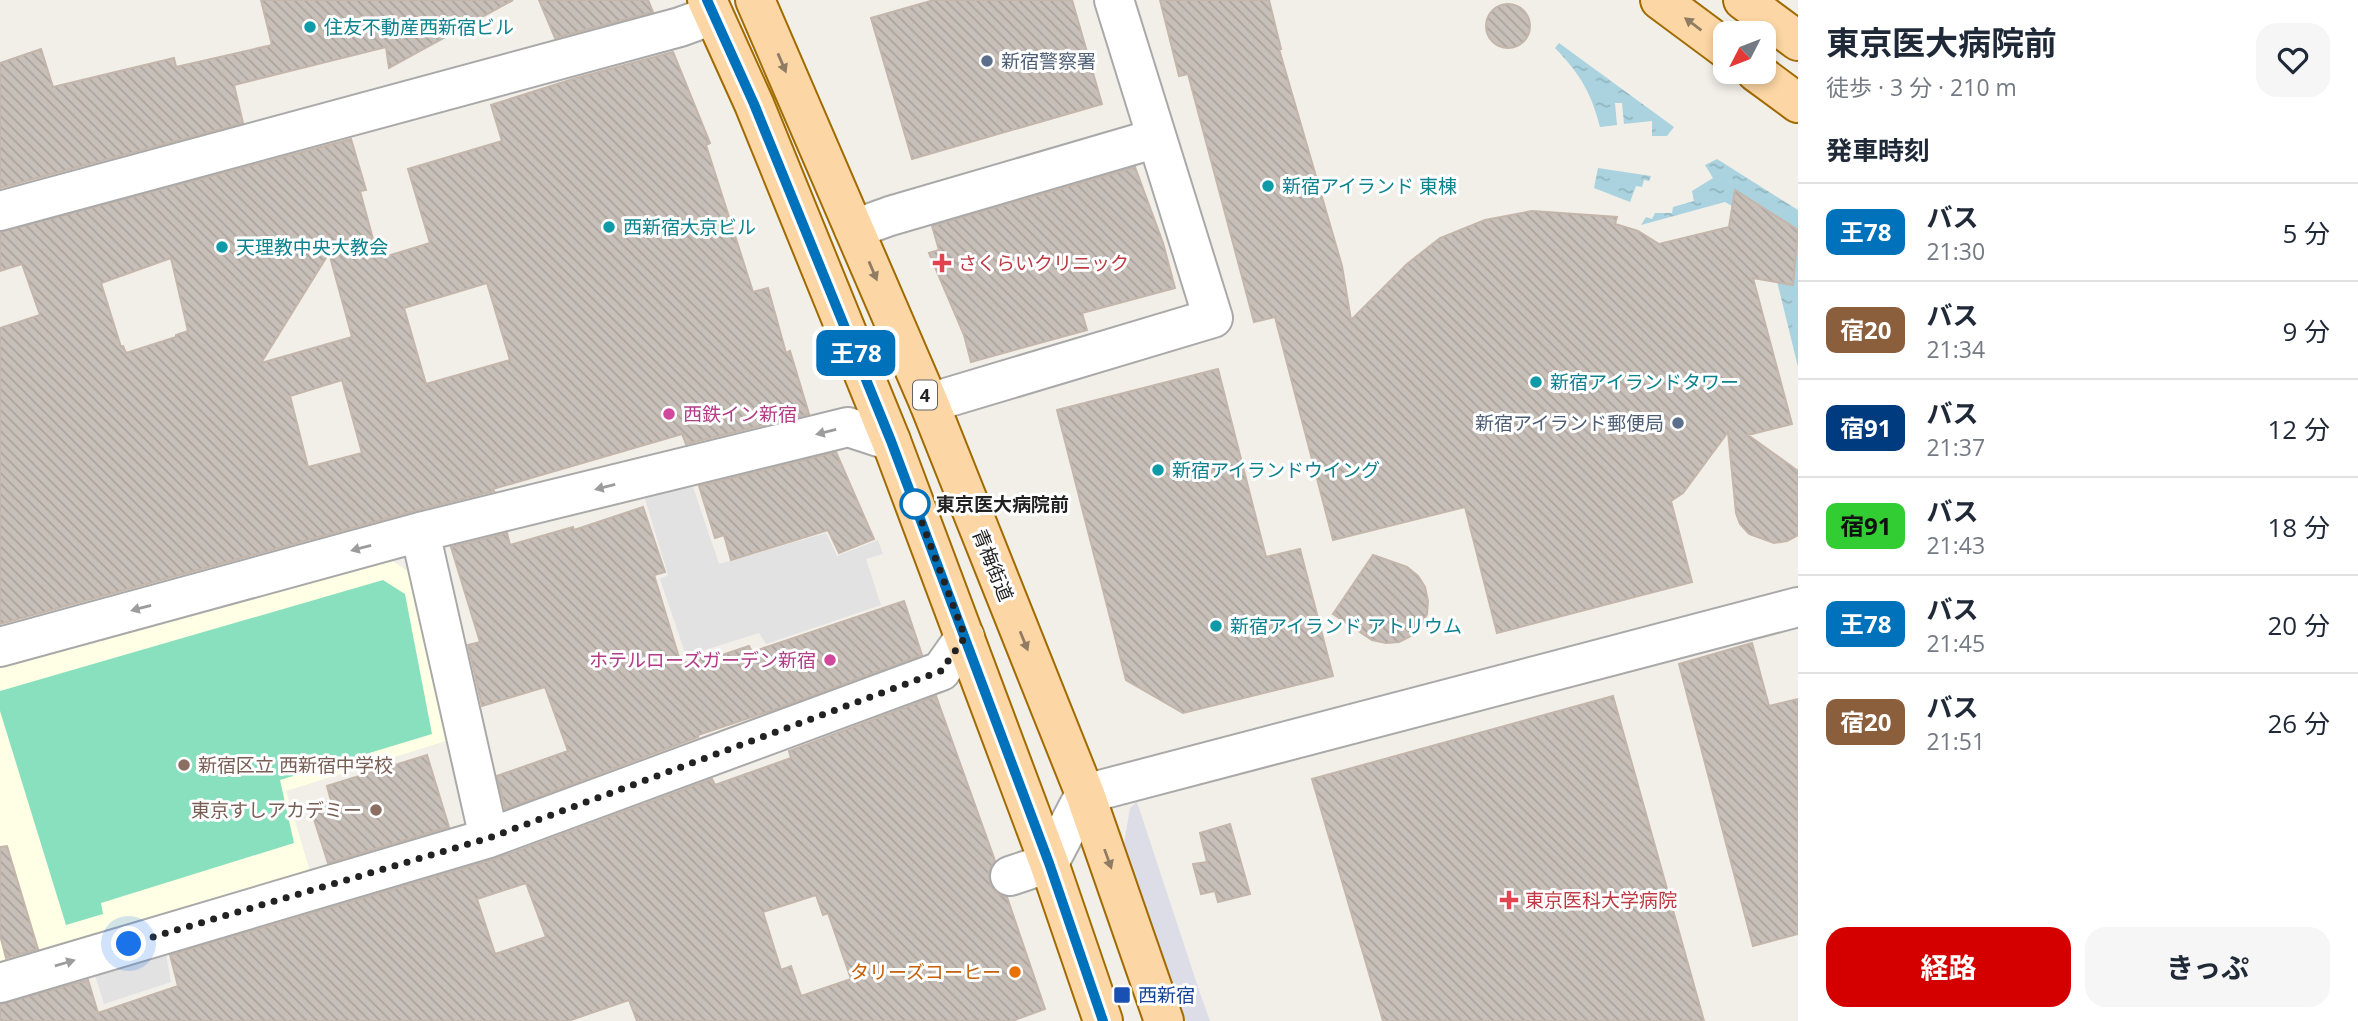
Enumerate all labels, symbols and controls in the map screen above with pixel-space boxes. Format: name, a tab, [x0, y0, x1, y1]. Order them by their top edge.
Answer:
place label: 住友不動産西新宿ビル	[324, 14, 514, 40]
one-way arrow	[1684, 18, 1702, 32]
marker: 住友不動産西新宿ビル	[302, 19, 318, 35]
text: 東京医大病院前	[1826, 20, 2057, 65]
north arrow	[1713, 21, 1776, 84]
map controls	[1713, 21, 1776, 84]
button: heart	[2256, 23, 2330, 97]
place label: 新宿警察署	[1001, 48, 1096, 74]
one-way arrow	[777, 52, 788, 73]
marker: 新宿警察署	[979, 53, 995, 69]
text: 徒歩 · 3 分 · 210 m	[1826, 71, 2017, 103]
text: 発車時刻	[1826, 132, 1930, 168]
place label: 新宿アイランド 東棟	[1282, 173, 1457, 199]
marker: 新宿アイランド 東棟	[1260, 178, 1276, 194]
text: バス	[1926, 199, 1978, 235]
place label: 西新宿大京ビル	[623, 214, 756, 240]
text: 王78	[1840, 215, 1891, 248]
text: 5 分	[2282, 215, 2330, 251]
marker: 西新宿大京ビル	[601, 219, 617, 235]
place label: 天理教中央大教会	[236, 234, 388, 260]
text: 21:30	[1926, 235, 1985, 267]
marker: 天理教中央大教会	[214, 239, 230, 255]
place label: さくらいクリニック	[958, 250, 1129, 276]
marker: さくらいクリニック	[932, 253, 952, 273]
one-way arrow	[867, 261, 878, 282]
text: バス	[1926, 297, 1978, 333]
text: 宿20	[1840, 313, 1891, 346]
text: 9 分	[2282, 313, 2330, 349]
line badge: 王78	[816, 330, 896, 376]
text: 21:34	[1926, 333, 1985, 365]
text: 王78	[830, 336, 882, 369]
place label: 新宿アイランドタワー	[1550, 369, 1739, 395]
marker: 新宿アイランドタワー	[1528, 374, 1544, 390]
road number: 4	[913, 380, 937, 410]
text: バス	[1926, 395, 1978, 431]
place label: 西鉄イン新宿	[683, 401, 797, 427]
marker: 西鉄イン新宿	[661, 406, 677, 422]
place label: 新宿アイランド郵便局	[1475, 410, 1664, 436]
text: 宿91	[1840, 411, 1891, 444]
text: 12 分	[2268, 411, 2330, 447]
marker: 新宿アイランド郵便局	[1670, 415, 1686, 431]
one-way arrow	[815, 427, 837, 438]
text: 21:37	[1926, 431, 1985, 463]
place label: 新宿アイランドウイング	[1172, 457, 1380, 483]
marker: 新宿アイランドウイング	[1150, 462, 1166, 478]
one-way arrow	[594, 482, 616, 493]
marker: 東京医大病院前	[900, 489, 930, 519]
place label: 東京医大病院前	[936, 491, 1069, 517]
text: バス	[1926, 493, 1978, 529]
text: 宿91	[1840, 509, 1891, 542]
text: 18 分	[2268, 509, 2330, 545]
street label: 青梅街道	[967, 525, 1019, 605]
text: 21:43	[1926, 529, 1985, 561]
one-way arrow	[350, 543, 372, 554]
text: バス	[1926, 591, 1978, 627]
one-way arrow	[131, 604, 152, 614]
text: 王78	[1840, 607, 1891, 640]
text: 20 分	[2268, 607, 2330, 643]
place label: 新宿アイランド アトリウム	[1230, 613, 1462, 639]
marker: 新宿アイランド アトリウム	[1208, 618, 1224, 634]
text: 21:45	[1926, 627, 1985, 659]
one-way arrow	[1018, 630, 1029, 651]
place label: ホテルローズガーデン新宿	[589, 647, 816, 673]
marker: ホテルローズガーデン新宿	[822, 652, 838, 668]
text: バス	[1926, 689, 1978, 725]
text: 宿20	[1840, 705, 1891, 738]
text: 26 分	[2268, 705, 2330, 741]
text: 21:51	[1926, 725, 1985, 757]
place label: 新宿区立 西新宿中学校	[198, 752, 393, 778]
marker: 新宿区立 西新宿中学校	[176, 757, 192, 773]
place label: 東京すしアカデミー	[191, 797, 362, 823]
marker: 東京すしアカデミー	[368, 802, 384, 818]
one-way arrow	[1103, 848, 1114, 869]
place label: 東京医科大学病院	[1525, 887, 1677, 913]
marker: 東京医科大学病院	[1499, 890, 1519, 910]
your location	[111, 926, 146, 961]
button: 経路	[1826, 927, 2071, 1007]
button: きっぷ	[2085, 927, 2330, 1007]
one-way arrow	[55, 958, 76, 968]
place label: タリーズコーヒー	[850, 959, 1001, 985]
marker: タリーズコーヒー	[1007, 964, 1023, 980]
place label: 西新宿	[1138, 982, 1195, 1008]
marker: 西新宿	[1112, 985, 1132, 1005]

